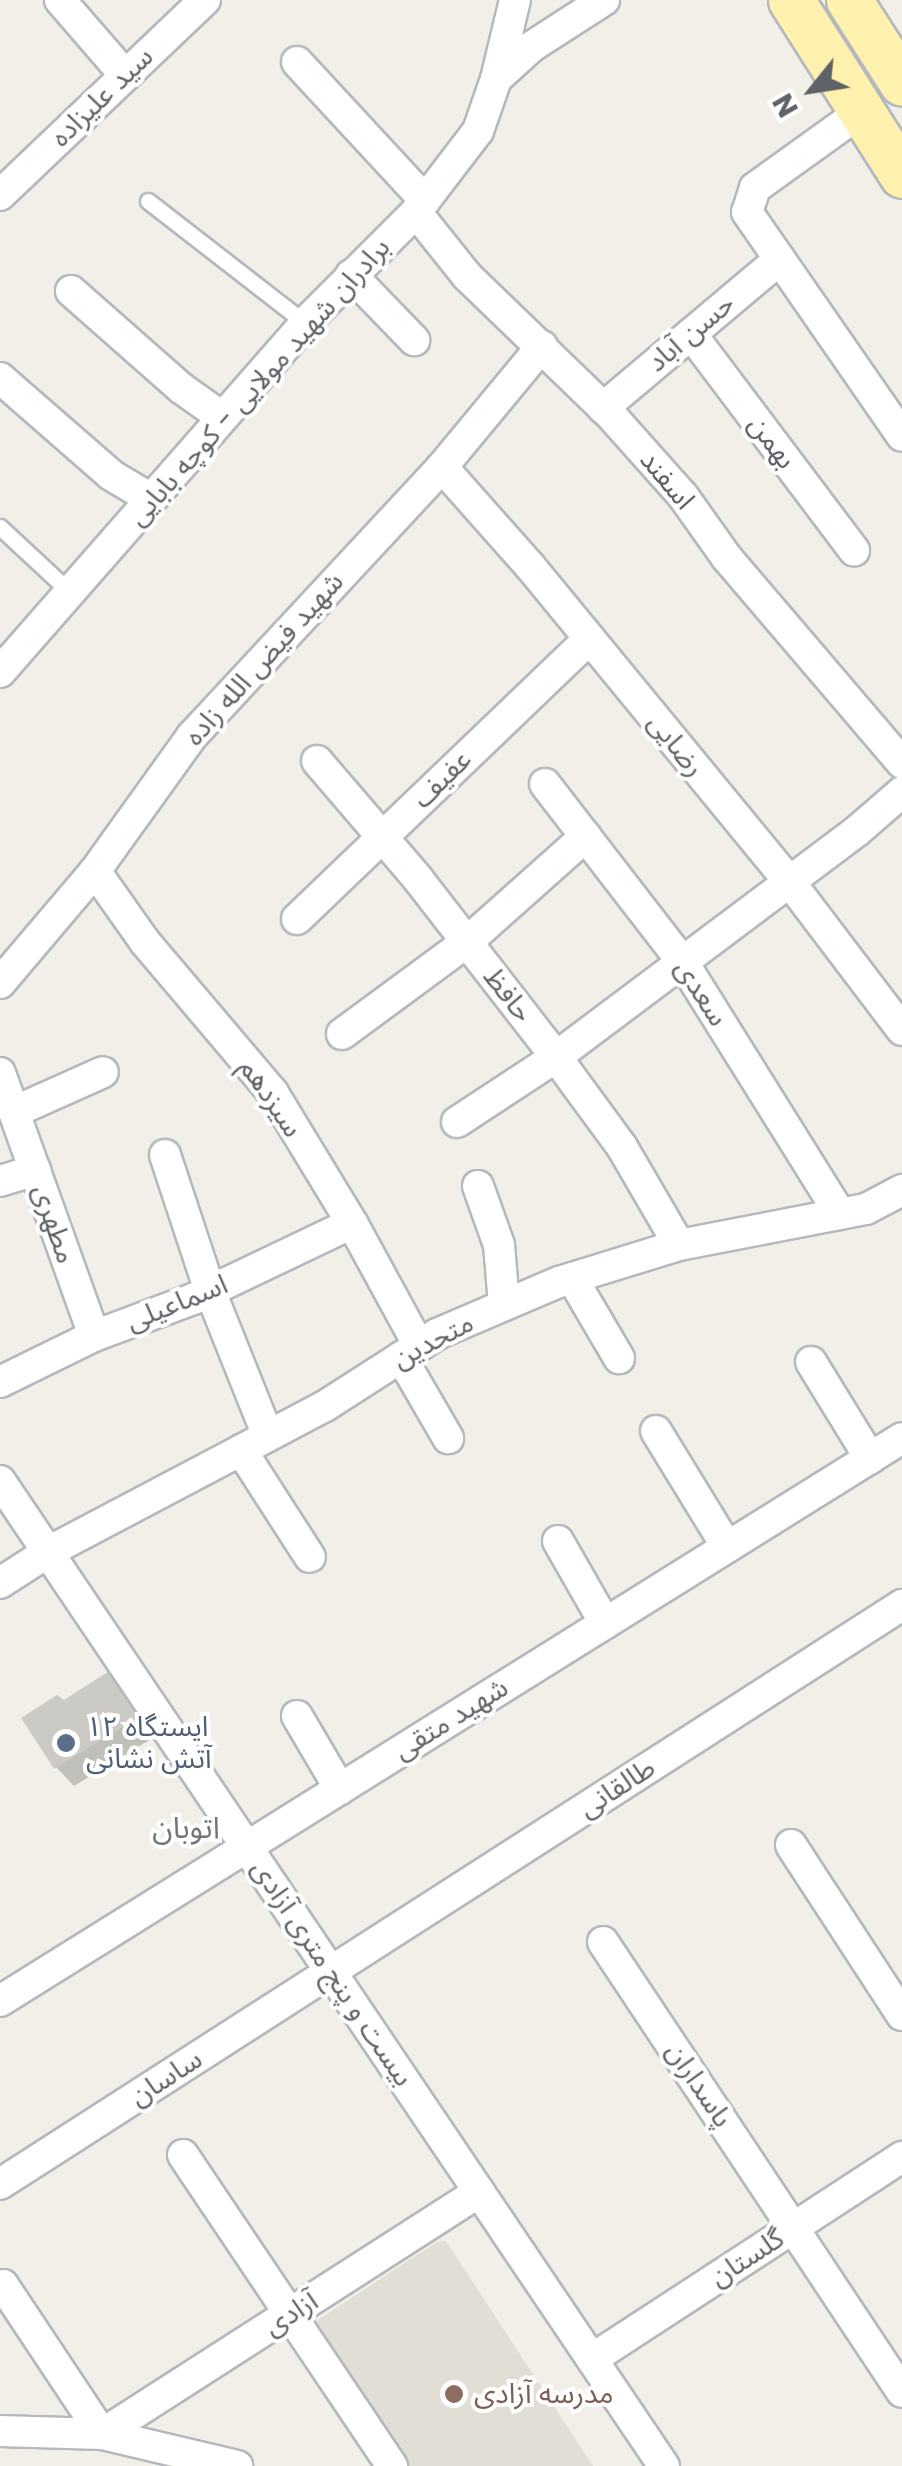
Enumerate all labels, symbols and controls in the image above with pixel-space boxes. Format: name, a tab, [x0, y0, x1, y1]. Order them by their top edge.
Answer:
street label: سید علیزاده	[44, 40, 160, 154]
north arrow	[762, 40, 862, 140]
text: N	[763, 86, 808, 124]
street label: برادران شهید مولایی - کوچه بابایی	[121, 231, 397, 533]
street label: حسن آباد	[640, 287, 742, 379]
street label: بهمن	[741, 409, 803, 475]
street label: اسفند	[633, 444, 701, 516]
street label: شهید فیض الله زاده	[177, 565, 351, 753]
street label: رضایی	[640, 707, 712, 783]
street label: عفیف	[405, 743, 479, 815]
street label: سعدی	[667, 953, 735, 1033]
street label: حافظ	[476, 961, 540, 1029]
street label: سیزدهم	[233, 1052, 309, 1144]
street label: مطهری	[25, 1180, 83, 1268]
street label: اسماعیلی	[121, 1267, 233, 1339]
street label: متحدین	[387, 1306, 479, 1376]
street label: شهید متقی	[388, 1671, 514, 1767]
place label: ایستگاه ۱۲ آتش نشانی	[86, 1710, 212, 1776]
marker: ایستگاه ۱۲ آتش نشانی	[55, 1732, 77, 1754]
street label: طالقانی	[572, 1751, 662, 1825]
district label: اتوبان	[152, 1810, 220, 1846]
street label: بیست و پنج متری آزادی	[244, 1853, 420, 2093]
street label: پاسداران	[658, 2036, 740, 2134]
street label: ساسان	[124, 2042, 208, 2114]
street label: گلستان	[704, 2222, 790, 2294]
street label: آزادی	[258, 2284, 324, 2344]
place label: مدرسه آزادی	[474, 2377, 614, 2411]
marker: مدرسه آزادی	[443, 2383, 465, 2405]

